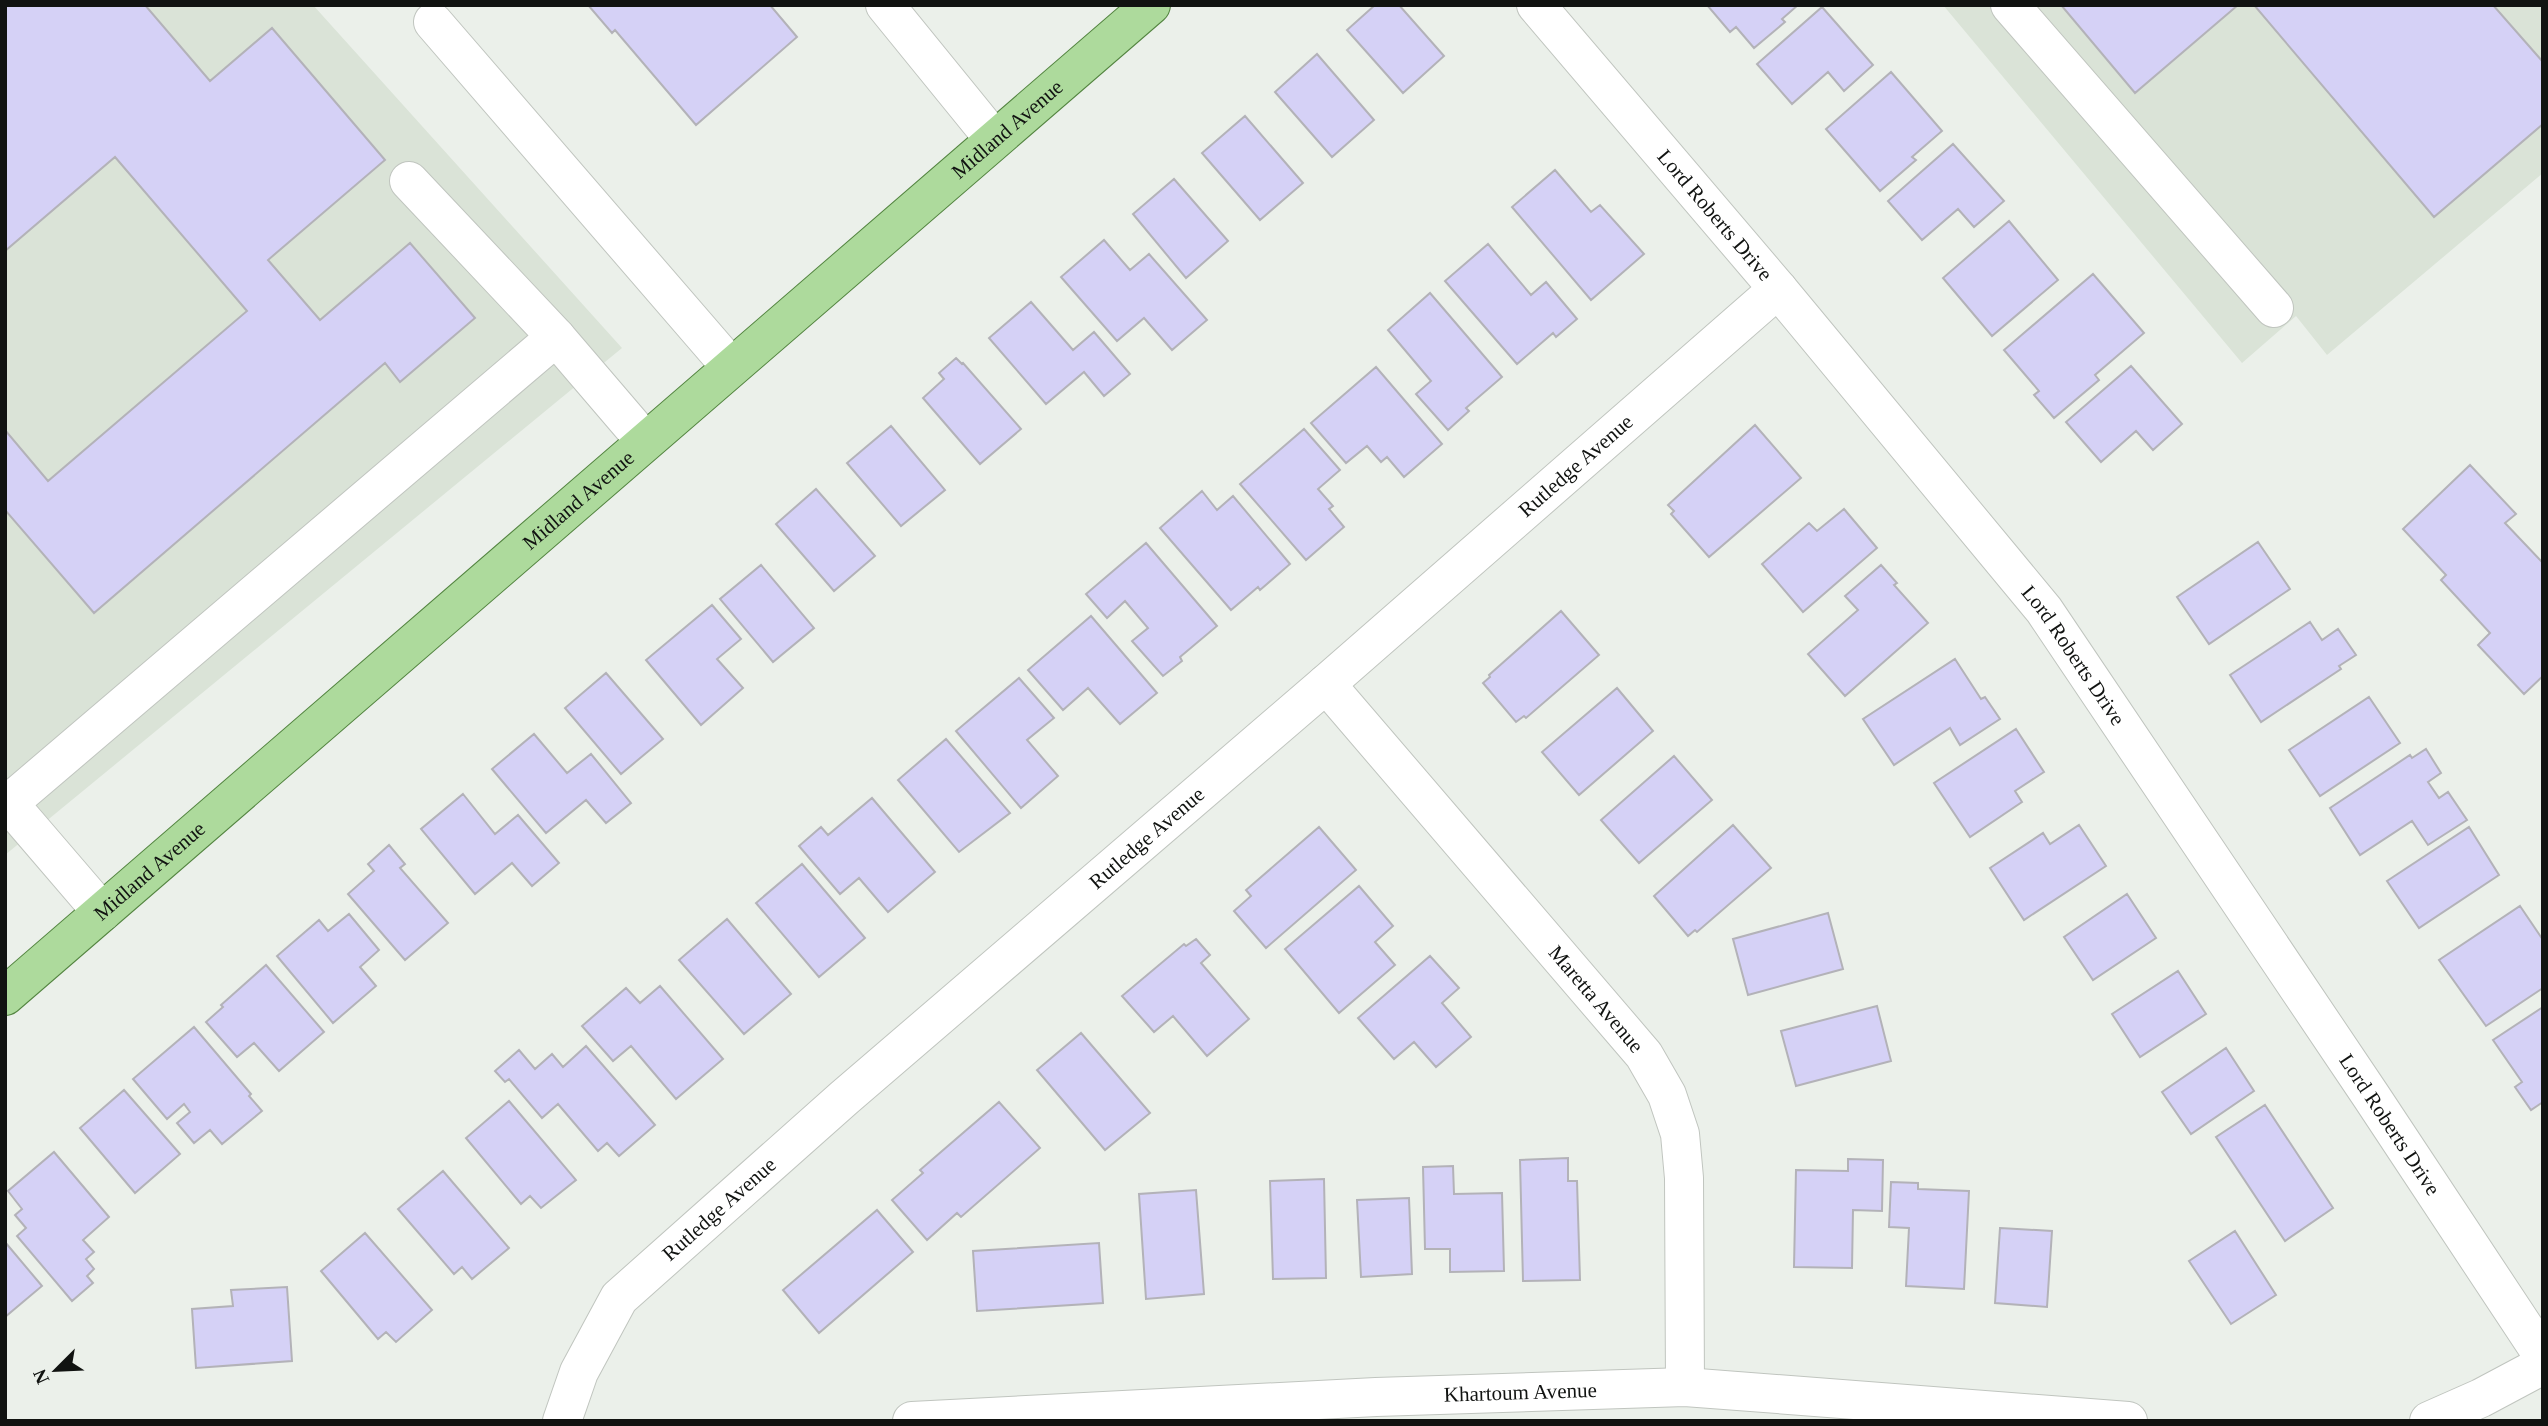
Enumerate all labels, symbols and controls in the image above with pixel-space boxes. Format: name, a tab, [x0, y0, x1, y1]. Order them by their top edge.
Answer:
street label: Midland Avenue	[947, 75, 1068, 184]
street label: Lord Roberts Drive	[1653, 145, 1778, 285]
street label: Rutledge Avenue	[1514, 409, 1638, 522]
street label: Midland Avenue	[518, 446, 639, 555]
street label: Lord Roberts Drive	[2017, 581, 2130, 730]
street label: Rutledge Avenue	[1084, 782, 1209, 894]
street label: Midland Avenue	[89, 817, 210, 926]
street label: Maretta Avenue	[1544, 941, 1649, 1057]
street label: Lord Roberts Drive	[2334, 1049, 2445, 1200]
street label: Rutledge Avenue	[657, 1152, 781, 1266]
north arrow	[21, 1335, 91, 1405]
text: N	[28, 1366, 53, 1387]
street label: Khartoum Avenue	[1443, 1378, 1597, 1407]

